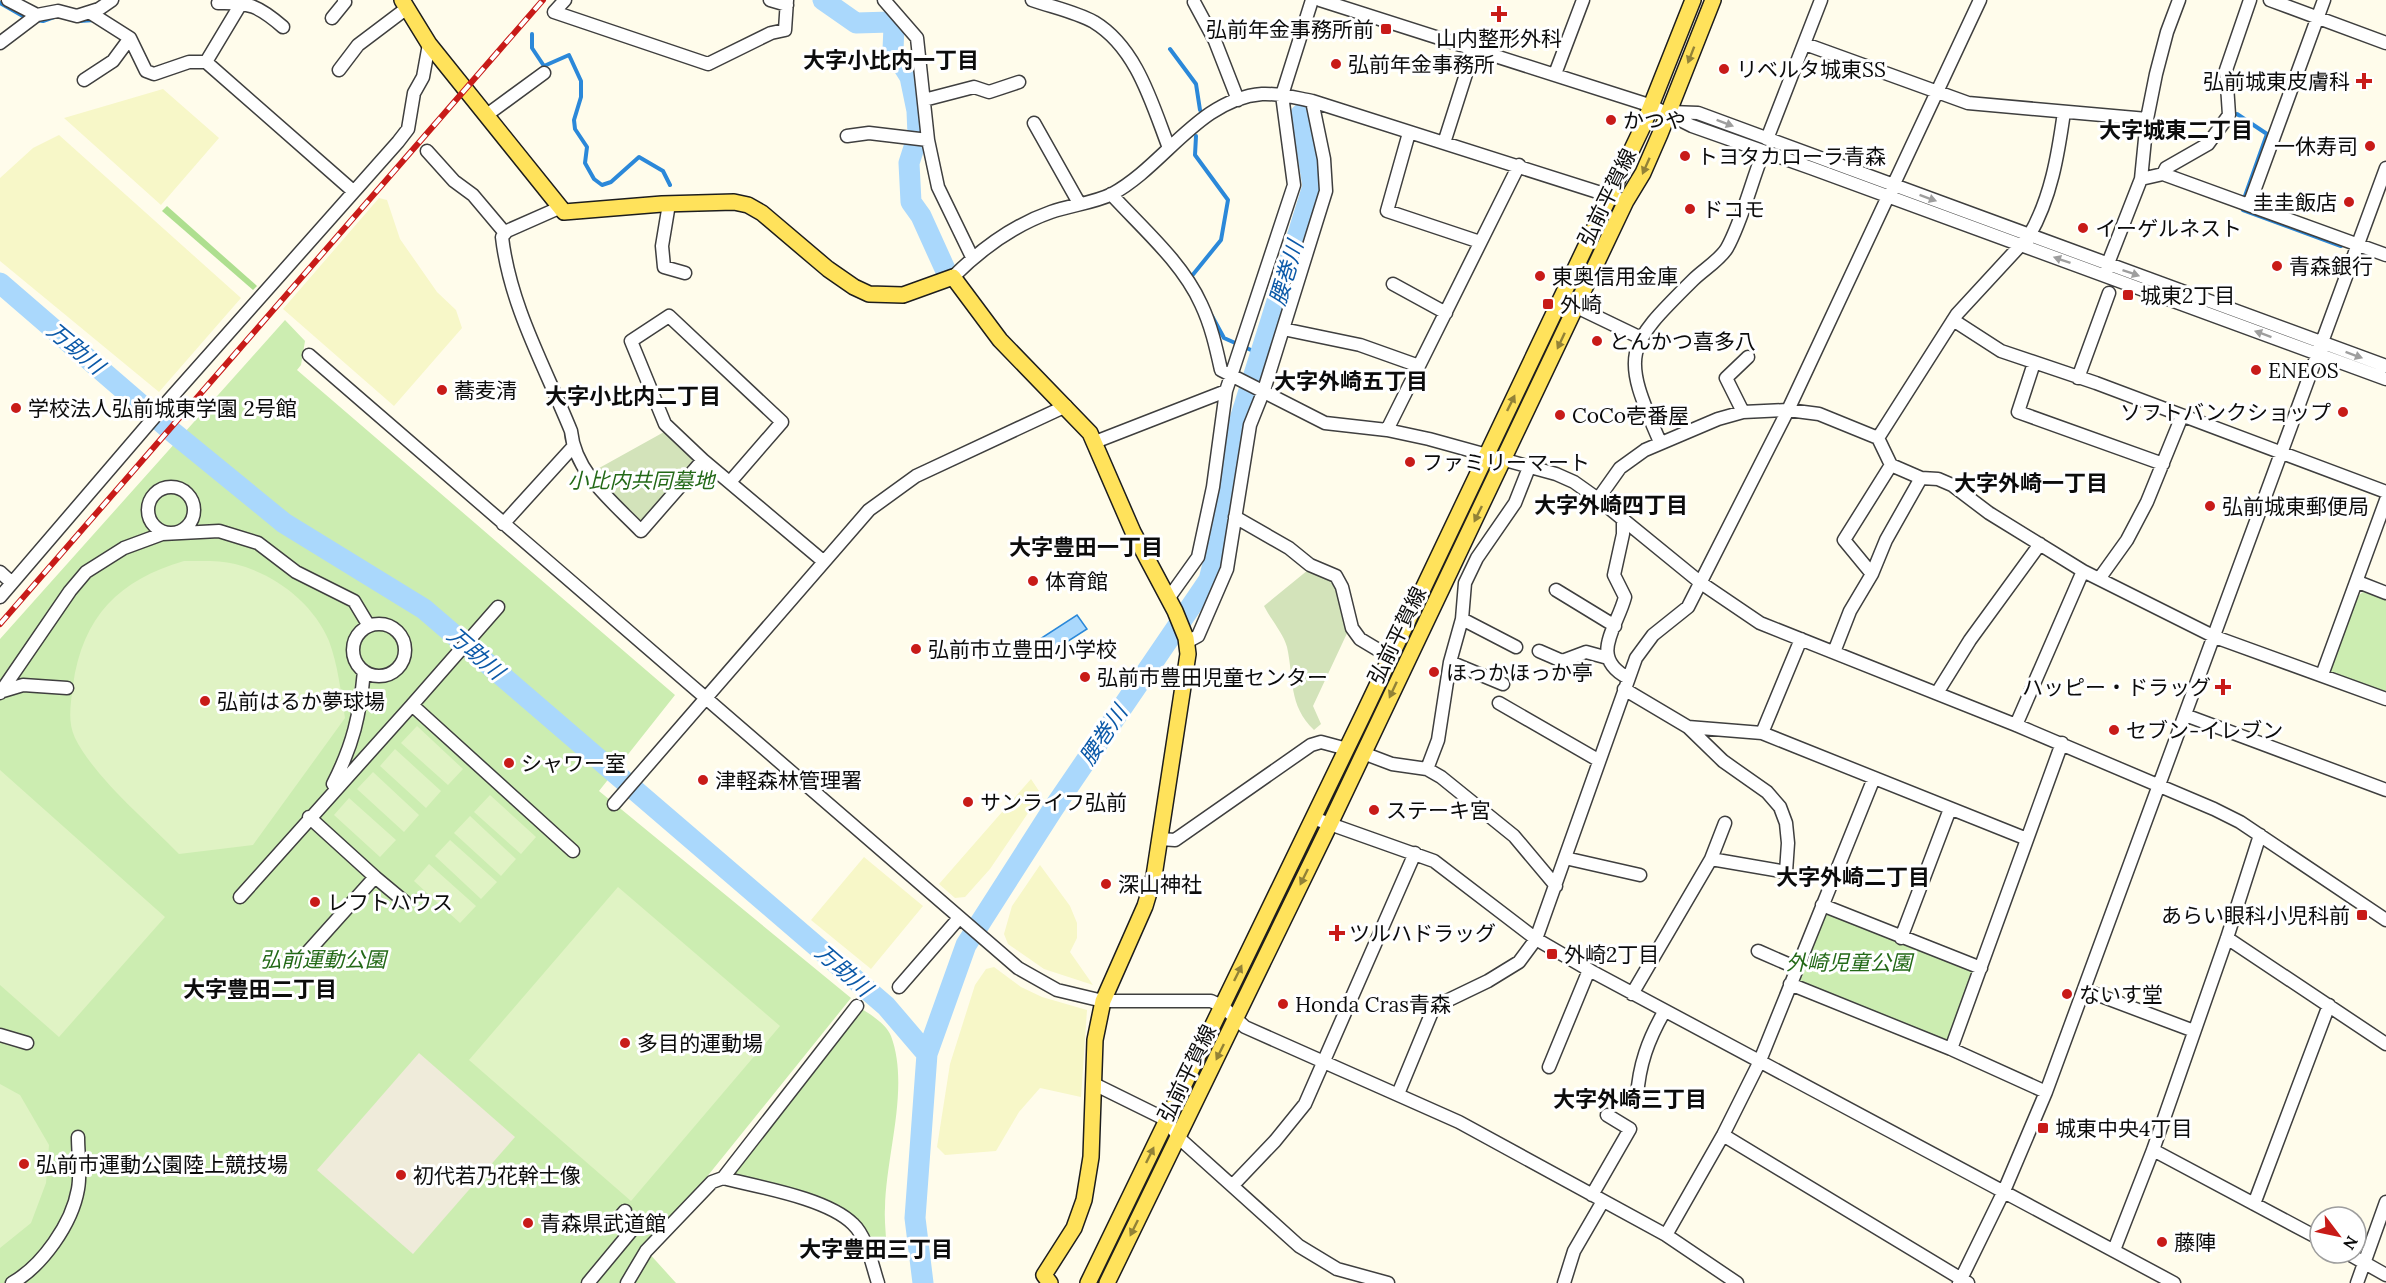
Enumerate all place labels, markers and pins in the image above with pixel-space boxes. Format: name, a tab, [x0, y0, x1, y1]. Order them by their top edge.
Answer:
marker: 山内整形外科	[1490, 5, 1508, 23]
place label: 弘前年金事務所前	[1206, 16, 1374, 43]
marker: 弘前年金事務所前	[1379, 22, 1393, 36]
place label: 山内整形外科	[1436, 25, 1562, 52]
place label: 弘前年金事務所	[1348, 51, 1495, 78]
place label: リベルタ城東SS	[1736, 56, 1886, 83]
marker: 弘前年金事務所	[1329, 57, 1343, 71]
marker: リベルタ城東SS	[1717, 62, 1731, 76]
place label: 弘前城東皮膚科	[2203, 68, 2350, 95]
marker: 弘前城東皮膚科	[2355, 72, 2373, 90]
place label: かつや	[1623, 107, 1686, 134]
marker: かつや	[1604, 113, 1618, 127]
place label: 一休寿司	[2274, 133, 2358, 160]
marker: 一休寿司	[2363, 139, 2377, 153]
place label: トヨタカローラ青森	[1697, 143, 1886, 170]
marker: トヨタカローラ青森	[1678, 149, 1692, 163]
place label: 圭圭飯店	[2253, 189, 2337, 216]
marker: 圭圭飯店	[2342, 195, 2356, 209]
place label: ドコモ	[1702, 196, 1765, 223]
marker: ドコモ	[1683, 202, 1697, 216]
place label: イーゲルネスト	[2095, 215, 2242, 242]
marker: イーゲルネスト	[2076, 221, 2090, 235]
place label: 青森銀行	[2289, 253, 2373, 280]
marker: 青森銀行	[2270, 259, 2284, 273]
place label: 東奥信用金庫	[1552, 263, 1678, 290]
marker: 東奥信用金庫	[1533, 269, 1547, 283]
place label: 城東2丁目	[2140, 282, 2235, 309]
marker: 城東2丁目	[2121, 288, 2135, 302]
place label: 外崎	[1560, 291, 1602, 318]
marker: 外崎	[1541, 297, 1555, 311]
place label: とんかつ喜多八	[1609, 328, 1756, 355]
marker: とんかつ喜多八	[1590, 334, 1604, 348]
place label: ENEOS	[2268, 357, 2339, 384]
marker: ENEOS	[2249, 363, 2263, 377]
place label: 蕎麦清	[454, 377, 517, 404]
marker: 蕎麦清	[435, 383, 449, 397]
place label: 学校法人弘前城東学園 2号館	[28, 395, 297, 422]
place label: ソフトバンクショップ	[2120, 399, 2331, 426]
marker: 学校法人弘前城東学園 2号館	[9, 401, 23, 415]
place label: CoCo壱番屋	[1572, 402, 1689, 429]
marker: ソフトバンクショップ	[2336, 405, 2350, 419]
marker: CoCo壱番屋	[1553, 408, 1567, 422]
place label: ファミリーマート	[1422, 449, 1590, 476]
marker: ファミリーマート	[1403, 455, 1417, 469]
place label: 弘前城東郵便局	[2222, 493, 2369, 520]
marker: 弘前城東郵便局	[2203, 499, 2217, 513]
place label: 体育館	[1045, 568, 1108, 595]
marker: 体育館	[1026, 574, 1040, 588]
place label: 弘前市立豊田小学校	[928, 636, 1117, 663]
marker: 弘前市立豊田小学校	[909, 642, 923, 656]
place label: ほっかほっか亭	[1446, 659, 1593, 686]
place label: 弘前市豊田児童センター	[1097, 664, 1328, 691]
marker: ほっかほっか亭	[1427, 665, 1441, 679]
marker: 弘前市豊田児童センター	[1078, 670, 1092, 684]
place label: ハッピー・ドラッグ	[2022, 674, 2211, 701]
marker: ハッピー・ドラッグ	[2216, 680, 2230, 694]
place label: 弘前はるか夢球場	[217, 688, 385, 715]
marker: 弘前はるか夢球場	[198, 694, 212, 708]
place label: セブン-イレブン	[2126, 717, 2283, 744]
marker: セブン-イレブン	[2107, 723, 2121, 737]
place label: シャワー室	[521, 750, 626, 777]
marker: シャワー室	[502, 756, 516, 770]
place label: 津軽森林管理署	[715, 767, 862, 794]
marker: 津軽森林管理署	[696, 773, 710, 787]
place label: サンライフ弘前	[980, 789, 1127, 816]
marker: サンライフ弘前	[961, 795, 975, 809]
place label: ステーキ宮	[1386, 797, 1491, 824]
marker: ステーキ宮	[1367, 803, 1381, 817]
place label: 深山神社	[1118, 871, 1202, 898]
marker: 深山神社	[1099, 877, 1113, 891]
place label: レフトハウス	[327, 889, 453, 916]
marker: レフトハウス	[308, 895, 322, 909]
place label: あらい眼科小児科前	[2161, 902, 2350, 929]
marker: あらい眼科小児科前	[2355, 908, 2369, 922]
place label: ツルハドラッグ	[1349, 920, 1496, 947]
marker: ツルハドラッグ	[1330, 926, 1344, 940]
place label: 外崎2丁目	[1564, 941, 1659, 968]
marker: 外崎2丁目	[1545, 947, 1559, 961]
place label: ないす堂	[2079, 981, 2163, 1008]
marker: ないす堂	[2060, 987, 2074, 1001]
place label: Honda Cras青森	[1295, 991, 1451, 1018]
marker: Honda Cras青森	[1276, 997, 1290, 1011]
place label: 多目的運動場	[637, 1030, 763, 1057]
marker: 多目的運動場	[618, 1036, 632, 1050]
place label: 城東中央4丁目	[2055, 1115, 2192, 1142]
marker: 城東中央4丁目	[2036, 1121, 2050, 1135]
place label: 弘前市運動公園陸上競技場	[36, 1151, 288, 1178]
marker: 弘前市運動公園陸上競技場	[17, 1157, 31, 1171]
place label: 初代若乃花幹士像	[413, 1162, 581, 1189]
marker: 初代若乃花幹士像	[394, 1168, 408, 1182]
place label: 青森県武道館	[540, 1210, 666, 1237]
marker: 青森県武道館	[521, 1216, 535, 1230]
place label: 藤陣	[2174, 1229, 2216, 1256]
marker: 藤陣	[2155, 1235, 2169, 1249]

